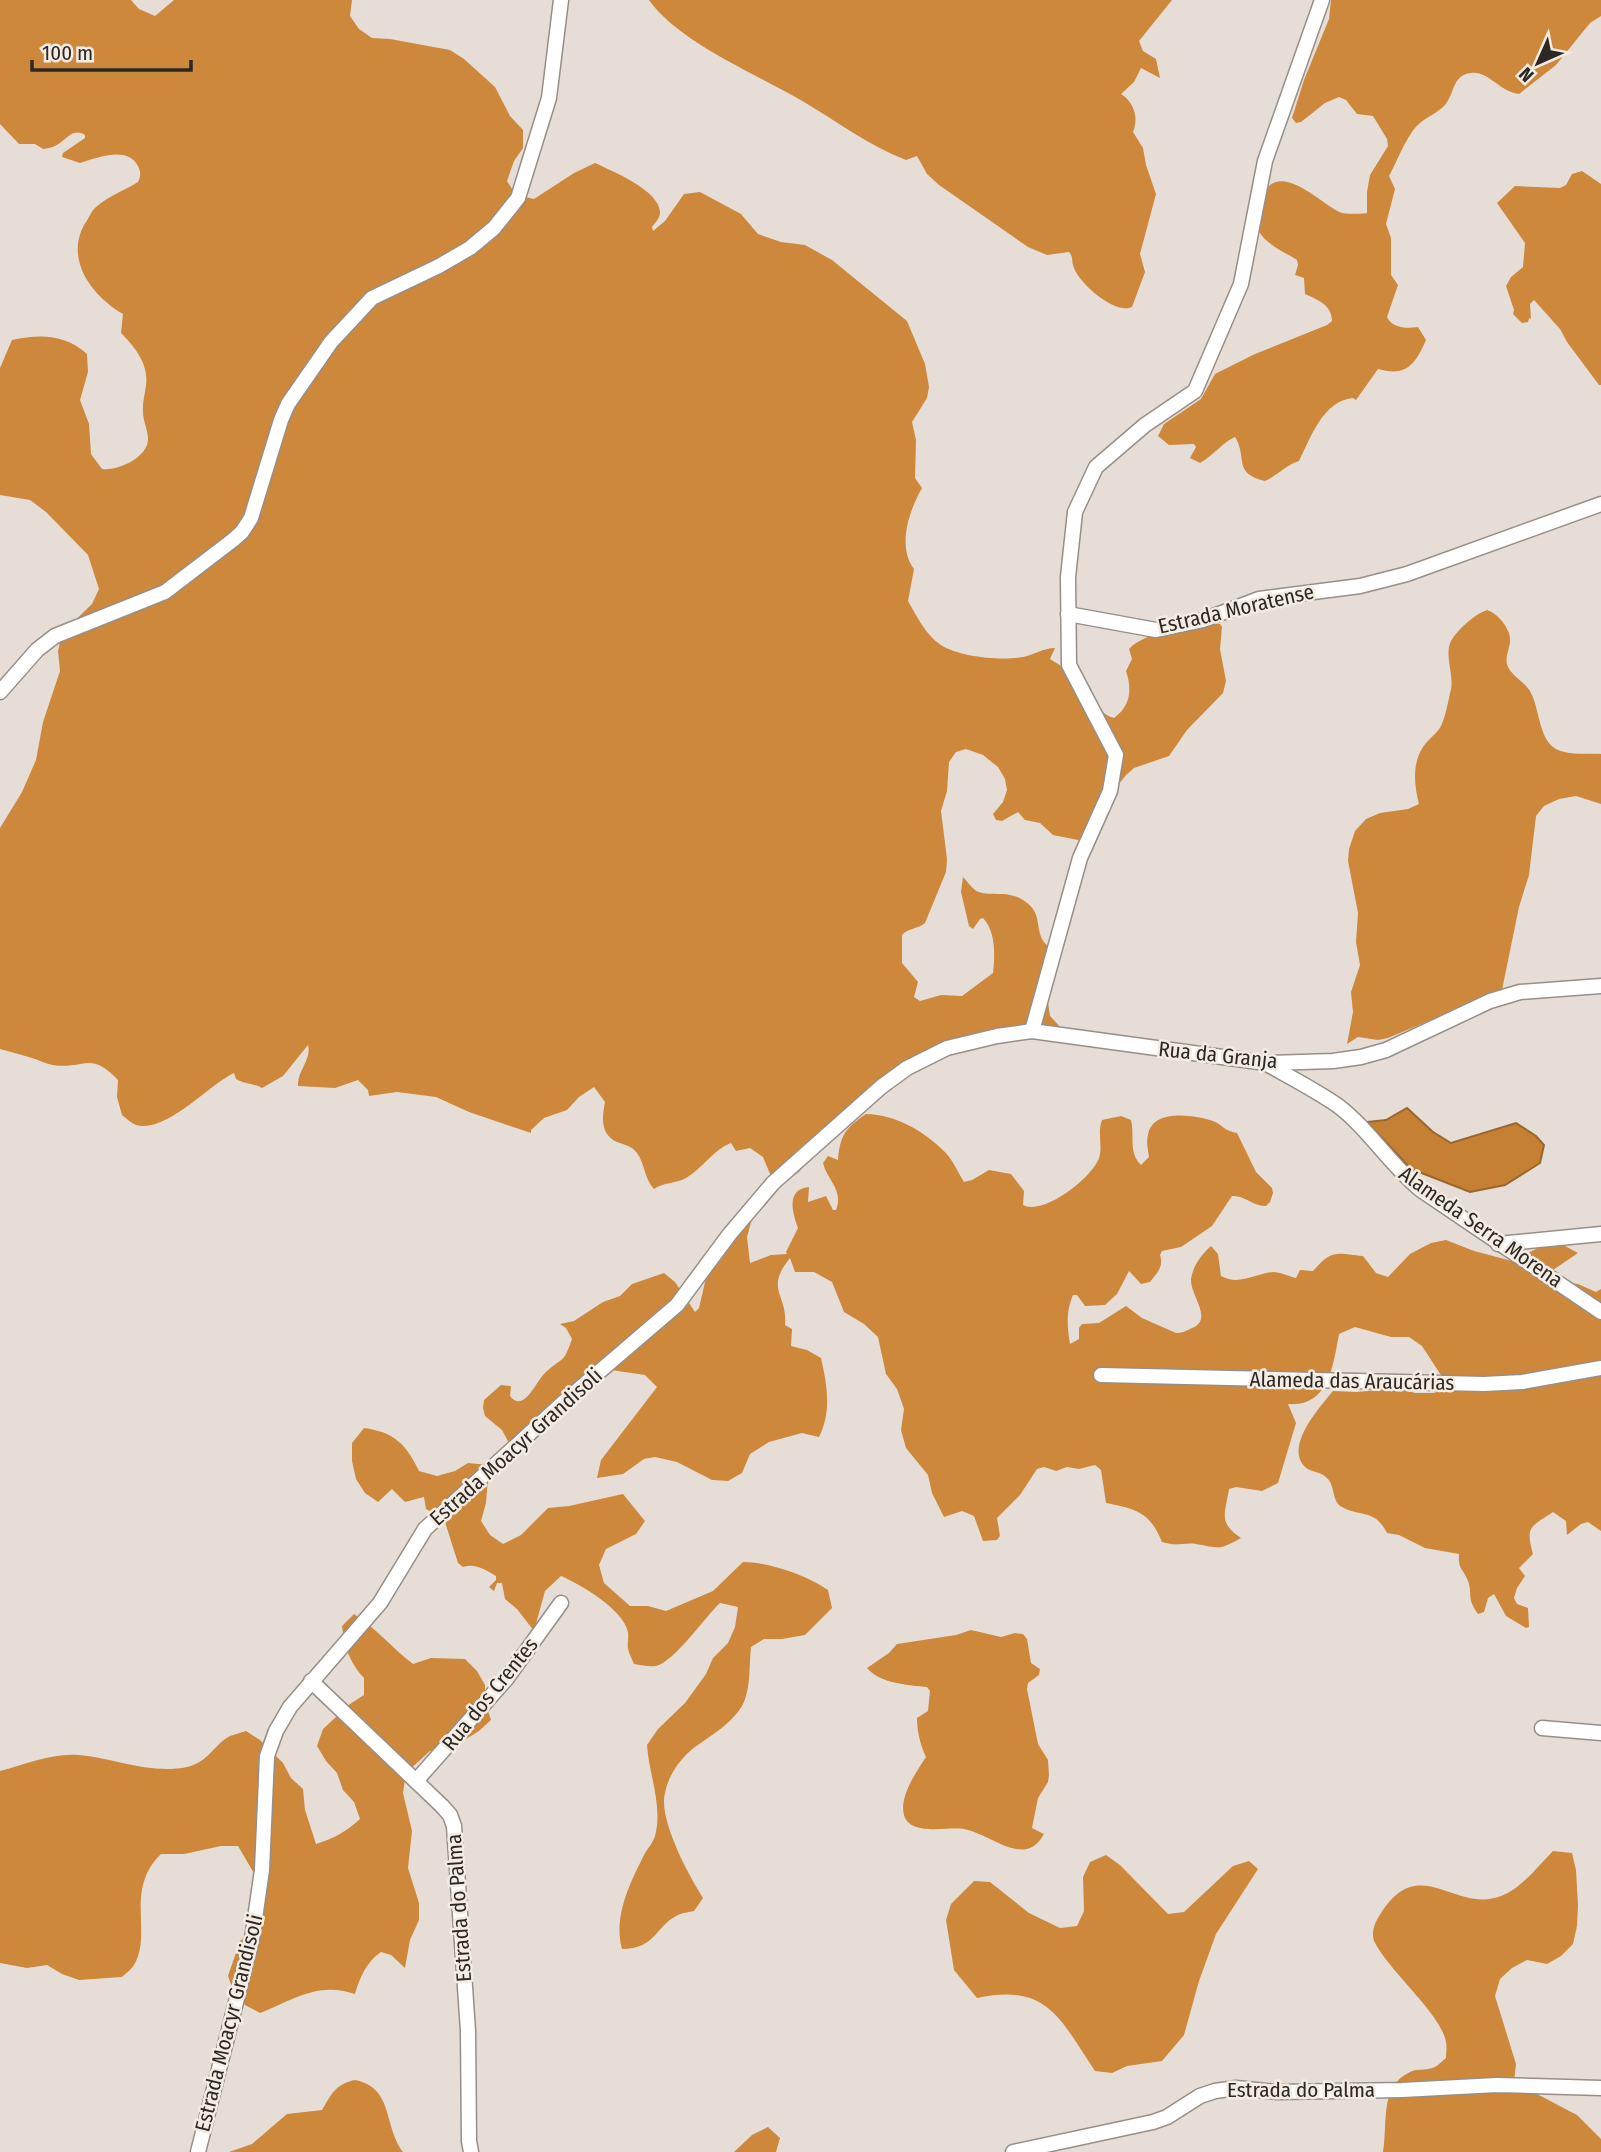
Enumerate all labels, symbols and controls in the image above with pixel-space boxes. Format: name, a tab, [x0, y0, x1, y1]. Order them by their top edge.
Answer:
scale bar	[32, 28, 191, 72]
north arrow	[1503, 28, 1573, 98]
text: 100 m	[42, 40, 93, 66]
text: N	[1514, 63, 1538, 87]
street label: Estrada Moratense	[1155, 578, 1317, 640]
street label: Rua da Granja	[1157, 1036, 1279, 1074]
street label: Alameda Serra Morena	[1394, 1161, 1568, 1293]
street label: Estrada Moacyr Grandisoli	[424, 1363, 608, 1531]
street label: Alameda das Araucárias	[1249, 1366, 1455, 1396]
street label: Rua dos Crentes	[436, 1632, 544, 1756]
street label: Estrada do Palma	[441, 1833, 477, 1983]
street label: Estrada Moacyr Grandisoli	[189, 1912, 269, 2134]
street label: Estrada do Palma	[1227, 2077, 1375, 2103]

